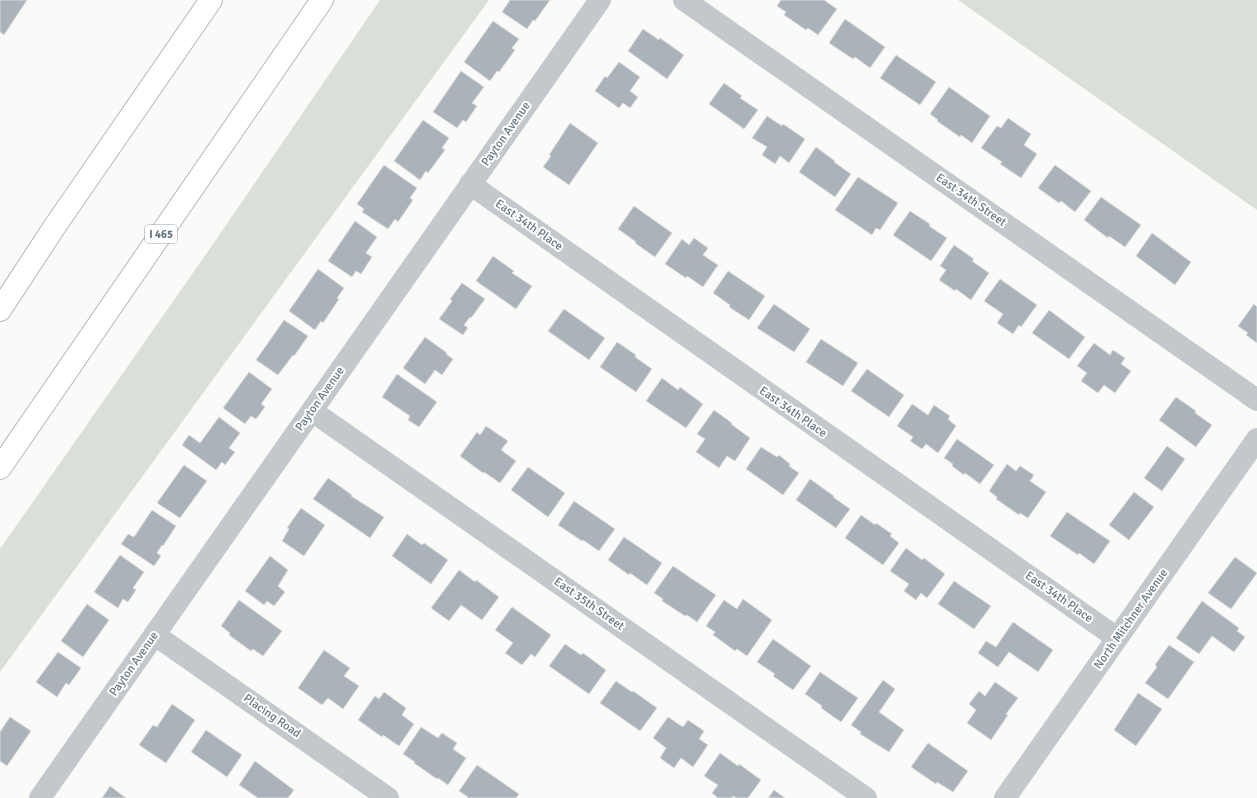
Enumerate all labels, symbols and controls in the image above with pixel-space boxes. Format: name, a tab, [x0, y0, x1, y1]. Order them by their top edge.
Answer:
street label: Payton Avenue	[478, 99, 534, 169]
street label: East 34th Street	[933, 170, 1009, 230]
street label: East 34th Place	[492, 196, 566, 254]
road number: I 465	[145, 225, 177, 243]
street label: Payton Avenue	[292, 364, 348, 434]
street label: East 34th Place	[756, 383, 830, 441]
street label: North Mitchner Avenue	[1091, 566, 1171, 672]
street label: East 34th Place	[1022, 568, 1096, 626]
street label: East 35th Street	[551, 574, 627, 634]
street label: Payton Avenue	[106, 629, 162, 699]
street label: Placing Road	[240, 691, 304, 741]

